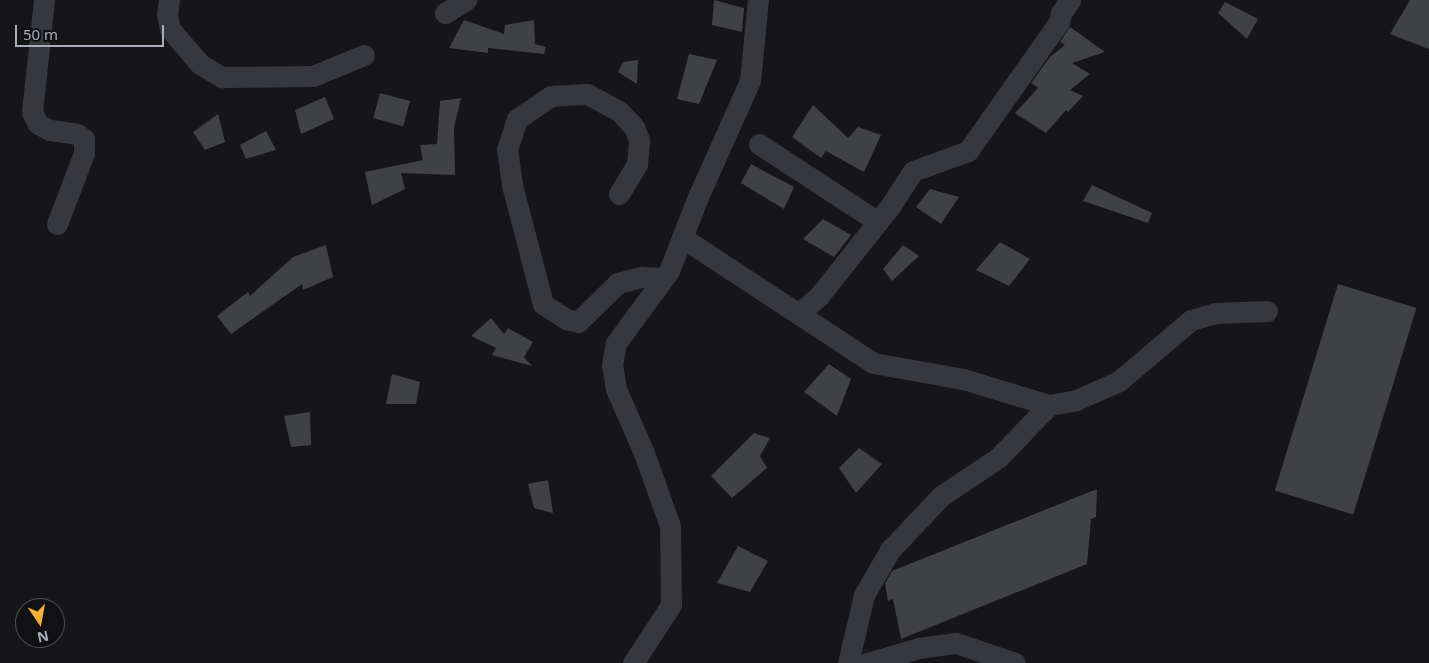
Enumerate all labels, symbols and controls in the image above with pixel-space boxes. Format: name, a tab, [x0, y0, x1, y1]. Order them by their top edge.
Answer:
scale bar	[18, 15, 166, 47]
text: 50 m	[23, 24, 58, 44]
north arrow	[15, 598, 65, 648]
text: N	[35, 627, 51, 648]

